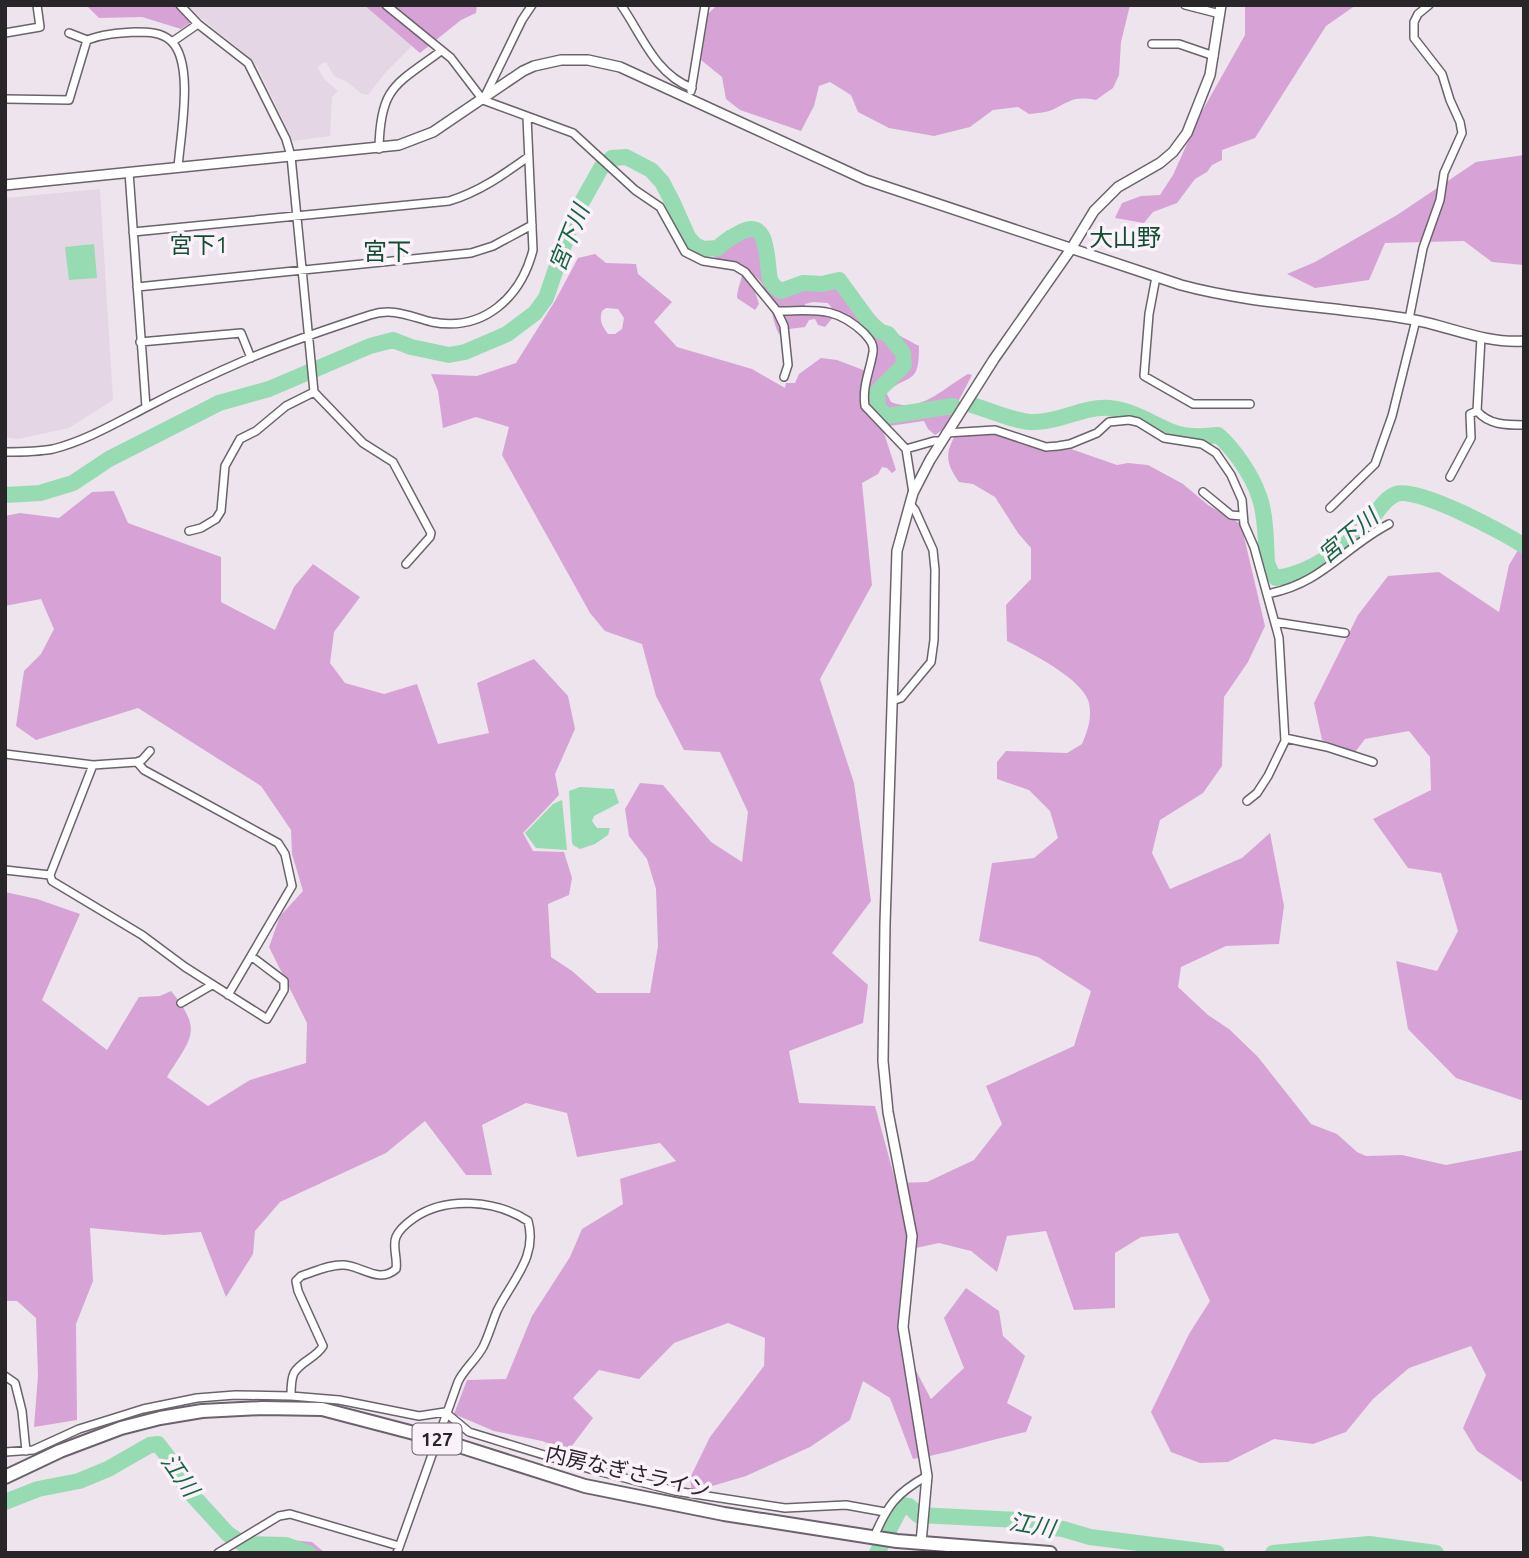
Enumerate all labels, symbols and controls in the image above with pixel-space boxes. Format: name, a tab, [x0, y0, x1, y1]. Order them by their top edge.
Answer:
water label: 宮下川	[544, 198, 594, 274]
district label: 大山野	[1089, 224, 1161, 251]
district label: 宮下1	[170, 232, 228, 257]
district label: 宮下	[363, 238, 411, 265]
water label: 宮下川	[1313, 502, 1384, 567]
road number: 127	[412, 1424, 462, 1455]
street label: 内房なぎさライン	[544, 1440, 713, 1502]
water label: 江川	[157, 1449, 206, 1503]
water label: 江川	[1007, 1508, 1060, 1541]

